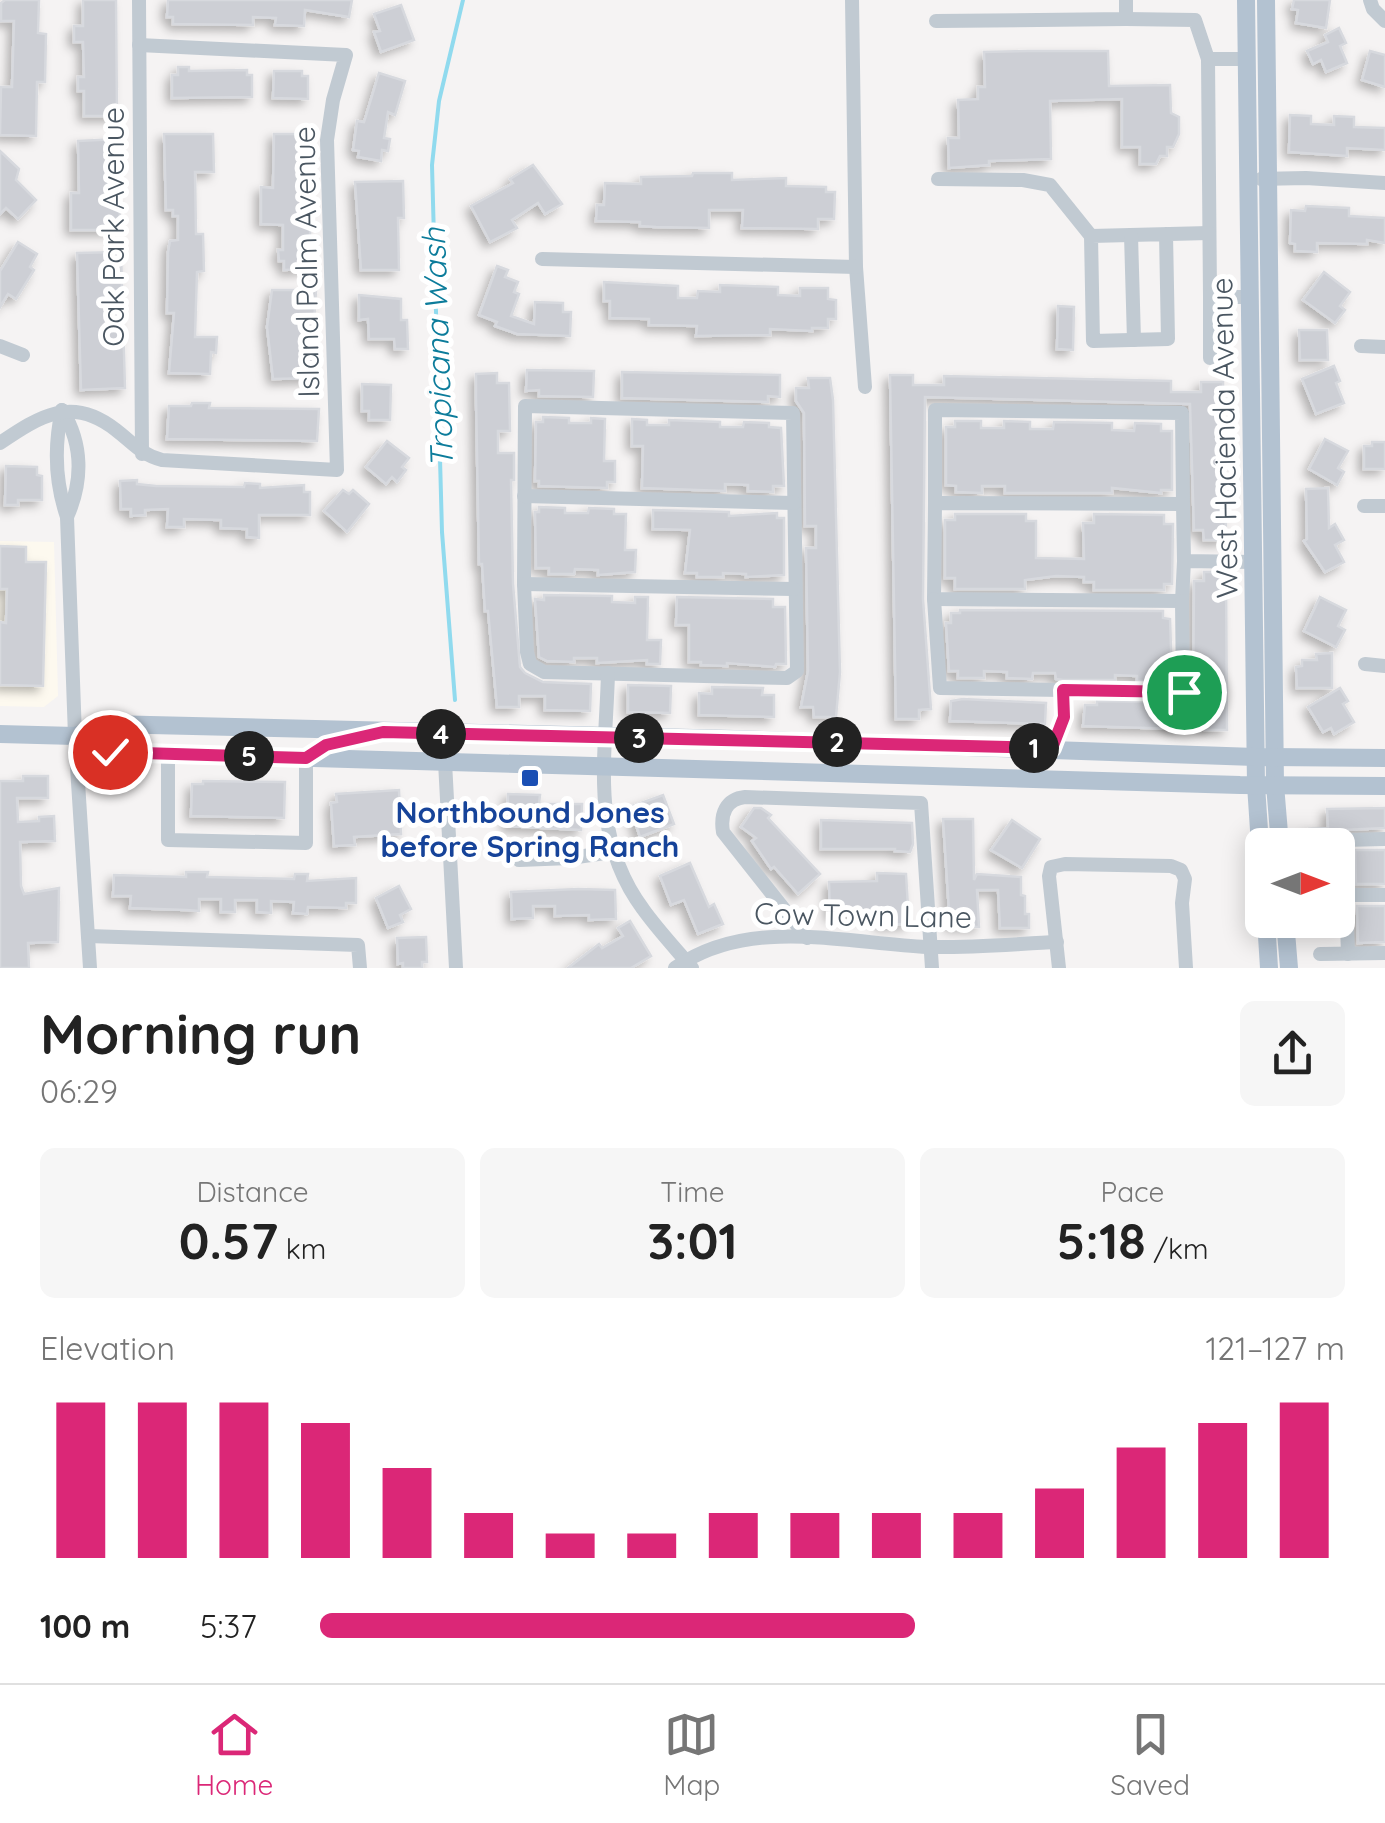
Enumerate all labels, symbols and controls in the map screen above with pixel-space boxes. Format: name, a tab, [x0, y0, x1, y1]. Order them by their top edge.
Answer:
street label: Oak Park Avenue	[94, 107, 132, 347]
street label: Island Palm Avenue	[285, 126, 327, 398]
water label: Tropicana Wash	[413, 226, 461, 469]
street label: West Hacienda Avenue	[1202, 277, 1246, 599]
pin	[1142, 650, 1227, 735]
icon: arrive	[1157, 665, 1212, 720]
pin: 4	[416, 709, 466, 759]
pin	[68, 710, 153, 795]
pin: 3	[614, 713, 664, 763]
text: 4	[433, 716, 449, 751]
pin: 2	[812, 717, 862, 767]
text: 3	[631, 720, 647, 755]
pin: 1	[1009, 723, 1059, 773]
text: 2	[829, 724, 845, 759]
icon: check	[83, 725, 138, 780]
text: 1	[1029, 730, 1039, 765]
pin: 5	[224, 731, 274, 781]
text: 5	[241, 738, 257, 773]
marker: Northbound Jones before Spring Ranch	[519, 767, 541, 789]
place label: Northbound Jones before Spring Ranch	[381, 793, 679, 865]
north arrow	[1245, 828, 1355, 938]
map controls	[1245, 828, 1355, 938]
street label: Cow Town Lane	[754, 894, 972, 936]
text: Morning run	[40, 999, 361, 1068]
button: share	[1240, 1001, 1345, 1106]
text: 06:29	[40, 1071, 118, 1111]
text: Distance	[196, 1174, 309, 1209]
text: Time	[660, 1174, 725, 1209]
text: Pace	[1101, 1174, 1164, 1209]
text: 0.57	[179, 1209, 278, 1272]
text: 3:01	[647, 1209, 738, 1272]
text: 5:18	[1056, 1209, 1146, 1272]
text: km	[278, 1231, 326, 1266]
text: /km	[1146, 1231, 1209, 1266]
text: Elevation	[40, 1328, 175, 1368]
text: 121–127 m	[1205, 1328, 1345, 1368]
text: 100 m	[40, 1606, 130, 1646]
text: 5:37	[200, 1606, 257, 1646]
tab: Home	[195, 1707, 273, 1802]
tab: Map	[663, 1707, 720, 1802]
tab: Saved	[1110, 1707, 1190, 1802]

